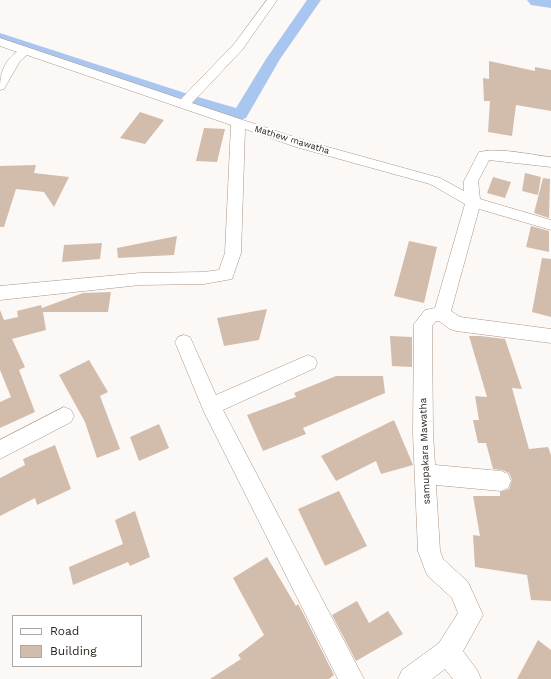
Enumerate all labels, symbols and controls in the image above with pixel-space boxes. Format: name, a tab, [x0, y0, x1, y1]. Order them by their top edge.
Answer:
street label: Mathew mawatha	[253, 123, 331, 157]
street label: samupakara Mawatha	[417, 398, 433, 504]
legend	[12, 615, 142, 667]
text: Road	[50, 624, 79, 638]
text: Building	[50, 644, 97, 658]

